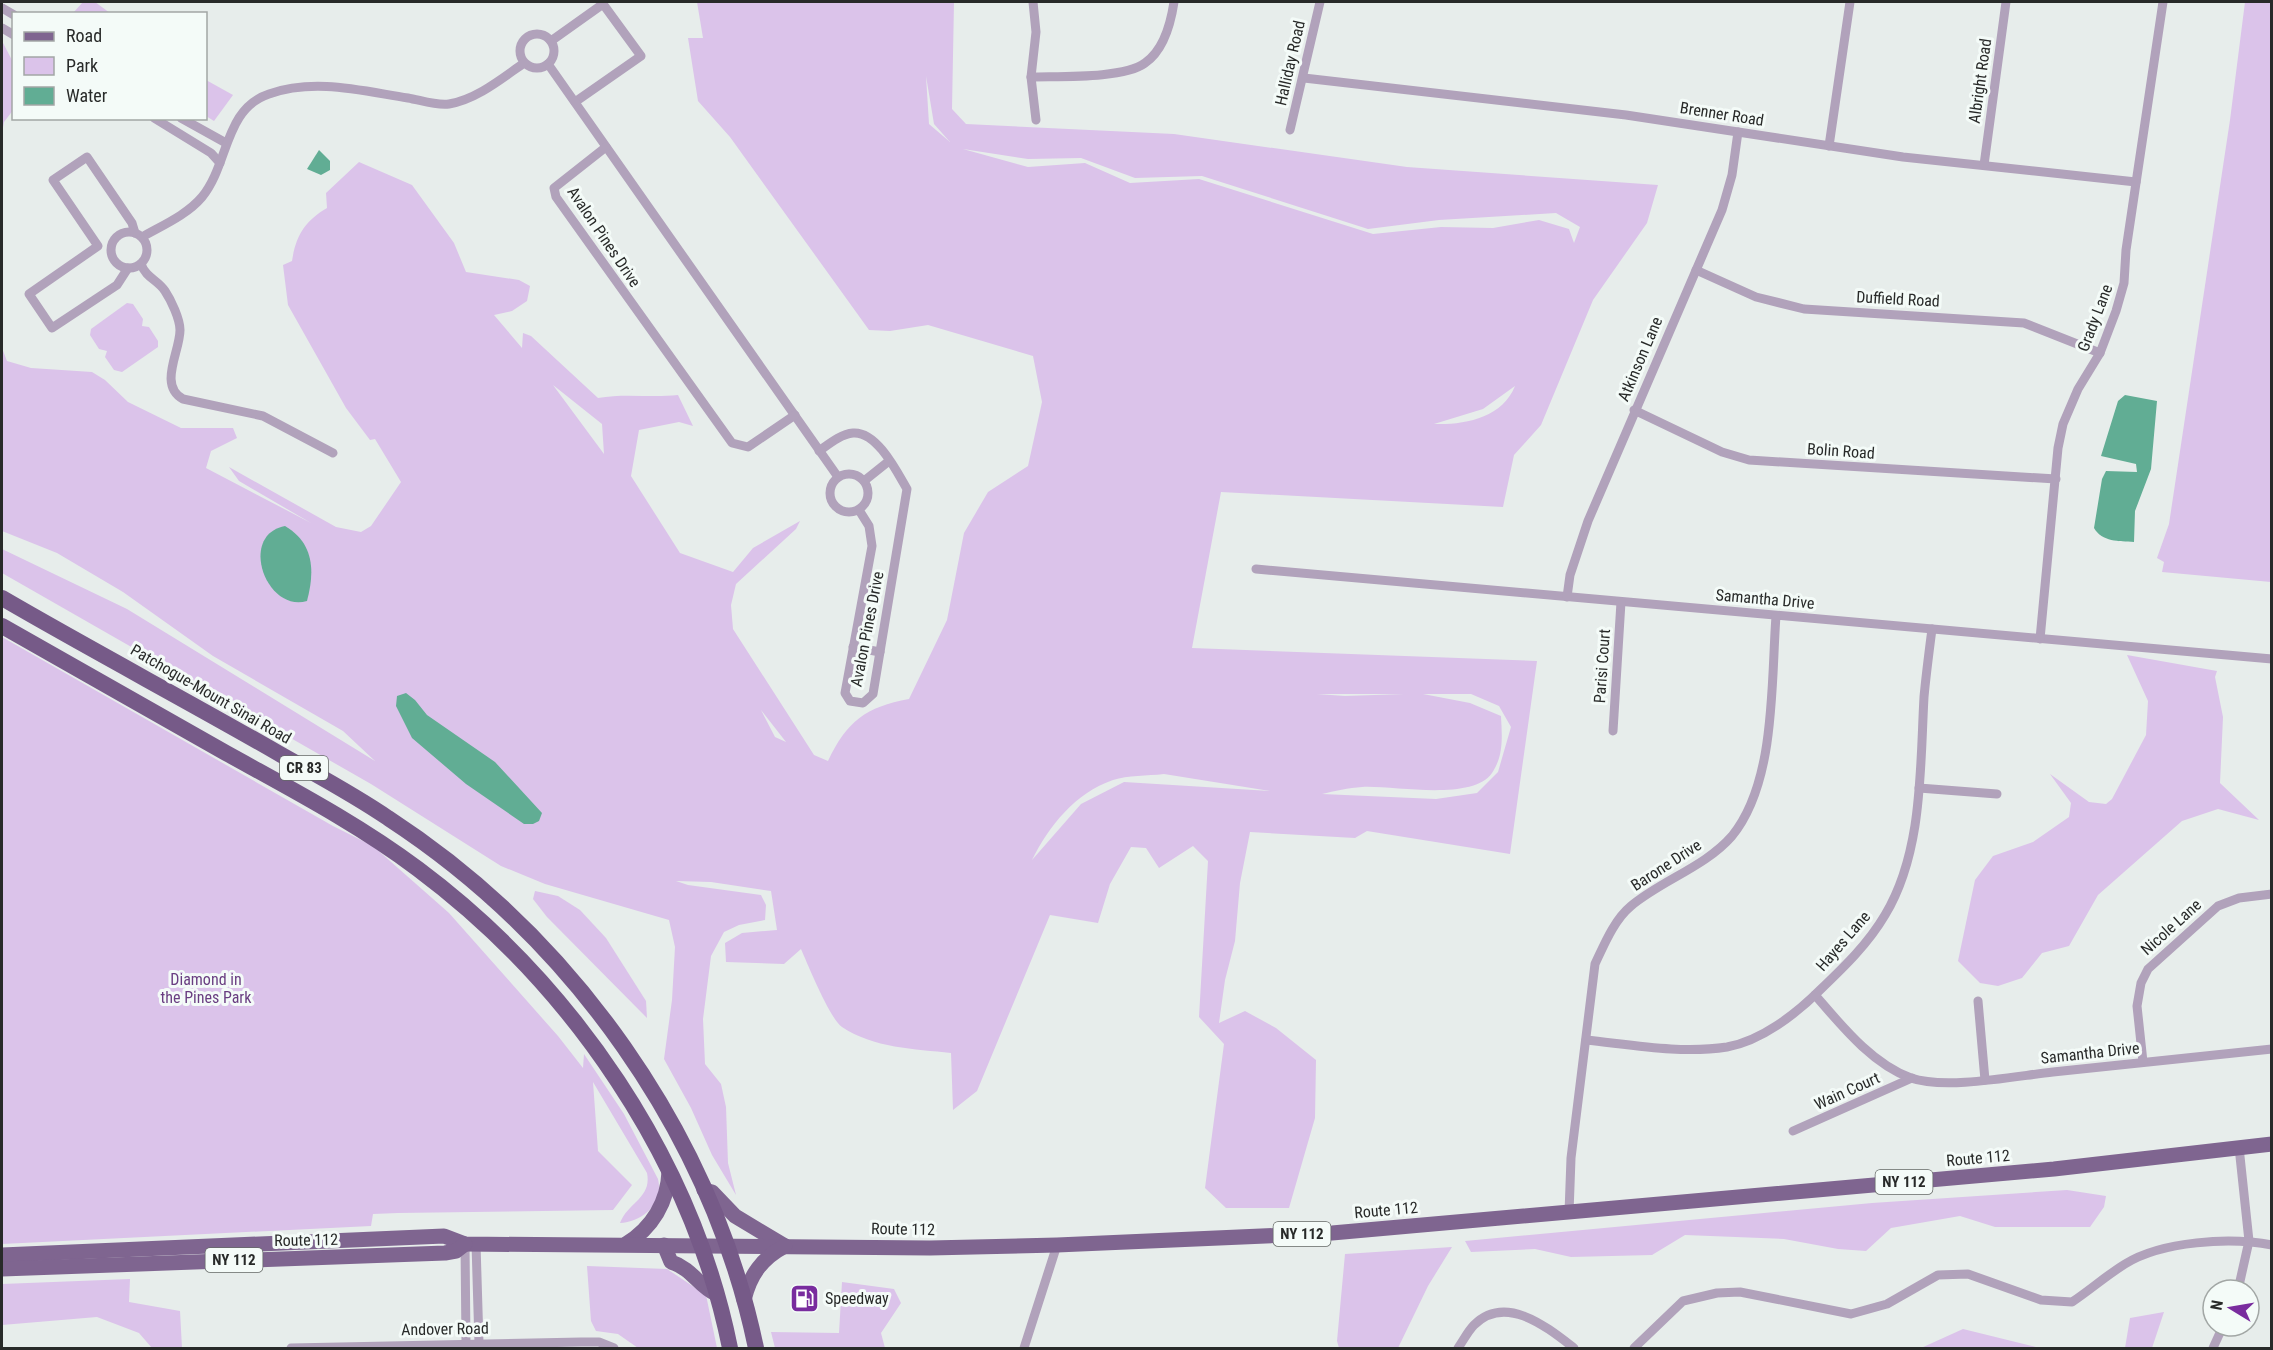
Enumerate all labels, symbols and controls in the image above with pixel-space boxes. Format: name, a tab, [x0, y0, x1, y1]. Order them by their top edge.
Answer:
legend	[12, 12, 207, 120]
street label: Halliday Road	[1271, 19, 1309, 107]
text: Road	[66, 25, 102, 46]
street label: Albright Road	[1965, 37, 1995, 125]
text: Park	[66, 55, 98, 76]
text: Water	[66, 85, 108, 106]
street label: Brenner Road	[1679, 98, 1765, 130]
street label: Avalon Pines Drive	[563, 183, 645, 291]
street label: Grady Lane	[2074, 282, 2116, 354]
street label: Duffield Road	[1856, 287, 1940, 311]
street label: Atkinson Lane	[1614, 314, 1666, 404]
street label: Bolin Road	[1807, 439, 1875, 463]
street label: Avalon Pines Drive	[847, 570, 887, 688]
street label: Samantha Drive	[1715, 585, 1815, 613]
street label: Parisi Court	[1590, 628, 1614, 704]
street label: Patchogue-Mount Sinai Road	[127, 640, 295, 748]
road number: CR 83	[280, 756, 328, 780]
street label: Barone Drive	[1627, 835, 1705, 895]
street label: Nicole Lane	[2137, 895, 2205, 959]
street label: Hayes Lane	[1812, 907, 1874, 975]
park label: Diamond in the Pines Park	[161, 970, 252, 1007]
street label: Samantha Drive	[2040, 1038, 2140, 1068]
street label: Wain Court	[1811, 1068, 1883, 1114]
street label: Route 112	[1945, 1146, 2011, 1170]
road number: NY 112	[1876, 1170, 1932, 1194]
street label: Route 112	[1353, 1198, 1419, 1222]
street label: Route 112	[871, 1219, 935, 1239]
road number: NY 112	[1274, 1222, 1330, 1246]
street label: Route 112	[274, 1230, 338, 1250]
road number: NY 112	[206, 1248, 262, 1272]
north arrow	[2201, 1278, 2261, 1338]
fuel station icon: Speedway	[788, 1282, 820, 1314]
place label: Speedway	[825, 1289, 889, 1308]
text: N	[2207, 1299, 2227, 1312]
street label: Andover Road	[401, 1319, 489, 1339]

